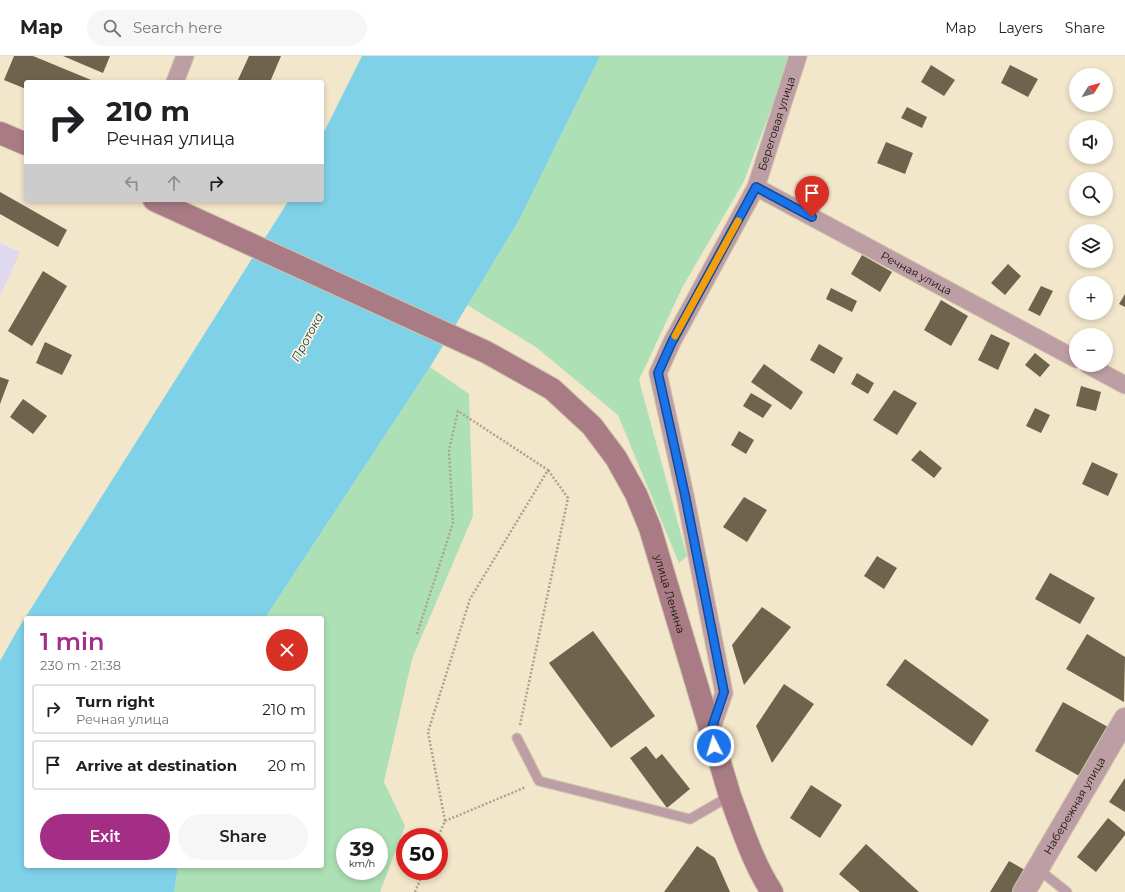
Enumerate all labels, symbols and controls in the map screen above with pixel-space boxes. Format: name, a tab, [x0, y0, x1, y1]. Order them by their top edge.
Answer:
search box	[87, 10, 367, 46]
text: Map	[20, 16, 63, 39]
icon: search	[101, 17, 123, 39]
text: Search here	[133, 18, 222, 37]
text: Map	[945, 19, 976, 37]
text: Layers	[998, 19, 1043, 37]
text: Share	[1065, 19, 1105, 37]
north arrow	[1069, 68, 1113, 112]
map controls	[1069, 68, 1113, 372]
street label: Береговая улица	[755, 75, 798, 173]
text: 210 m	[106, 94, 190, 128]
icon: right	[40, 96, 92, 148]
button: sound	[1069, 120, 1113, 164]
text: Речная улица	[106, 128, 235, 150]
icon: left	[121, 172, 143, 194]
icon: ahead	[163, 172, 185, 194]
icon: right	[205, 172, 227, 194]
button: search	[1069, 172, 1113, 216]
pin	[795, 176, 829, 217]
icon: arrive	[801, 182, 823, 204]
button: layers	[1069, 224, 1113, 268]
street label: Речная улица	[878, 248, 954, 298]
button: +	[1069, 276, 1113, 320]
water label: Протока	[288, 310, 326, 364]
button: −	[1069, 328, 1113, 372]
street label: улица Ленина	[651, 552, 688, 635]
text: 1 min	[40, 627, 104, 656]
button: close	[266, 629, 308, 671]
text: 230 m · 21:38	[40, 657, 121, 673]
text: Turn right	[76, 692, 155, 711]
icon: right	[42, 698, 64, 720]
text: 210 m	[262, 700, 306, 719]
text: Речная улица	[76, 711, 169, 727]
position arrow	[693, 725, 735, 767]
icon: arrive	[42, 754, 64, 776]
street label: Набережная улица	[1040, 754, 1108, 857]
text: Arrive at destination	[76, 756, 237, 775]
text: 20 m	[268, 756, 306, 775]
button: Exit	[40, 814, 170, 860]
button: Share	[178, 814, 308, 860]
speed limit sign: 50	[396, 828, 448, 880]
text: 39	[350, 837, 374, 861]
text: km/h	[349, 857, 375, 870]

